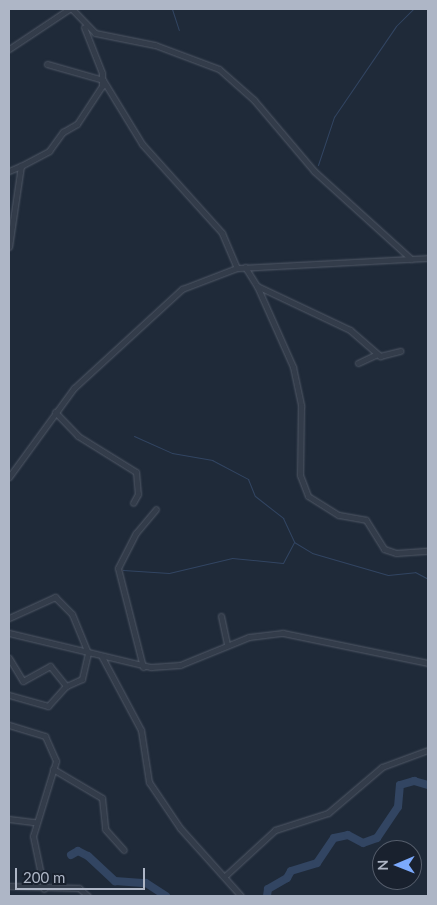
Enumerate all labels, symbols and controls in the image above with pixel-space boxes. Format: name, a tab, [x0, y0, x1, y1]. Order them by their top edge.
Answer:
north arrow	[372, 840, 422, 890]
scale bar	[18, 858, 148, 890]
text: N	[374, 860, 391, 871]
text: 200 m	[23, 868, 65, 886]

